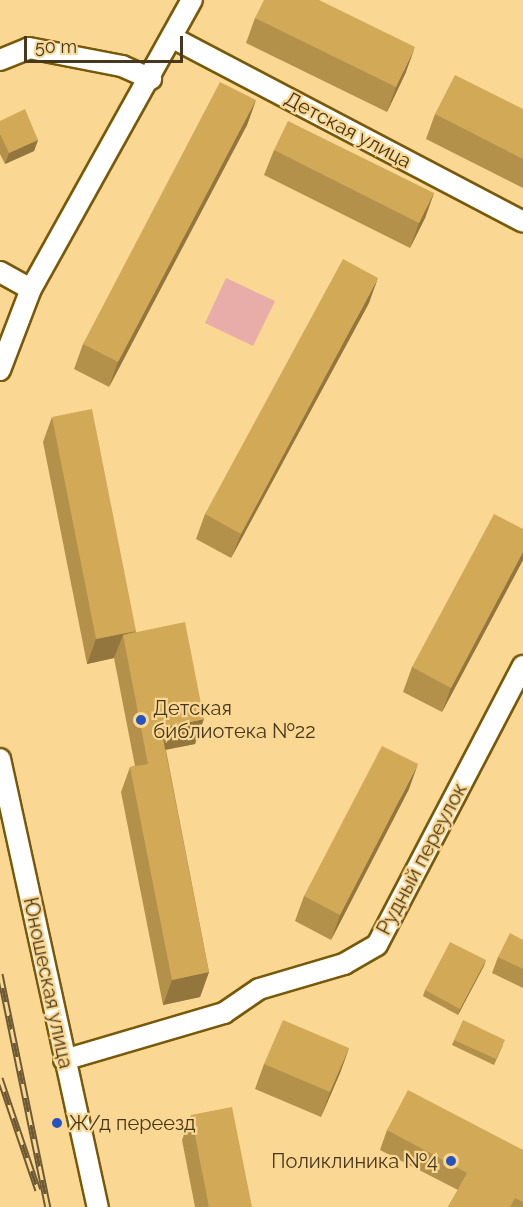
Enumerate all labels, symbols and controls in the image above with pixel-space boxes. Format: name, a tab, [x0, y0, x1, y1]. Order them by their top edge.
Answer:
scale bar	[27, 24, 186, 62]
text: 50 m	[35, 36, 77, 57]
street label: Детская улица	[280, 86, 416, 174]
place label: Детская библиотека №22	[153, 696, 316, 743]
marker: Детская библиотека №22	[134, 713, 148, 727]
street label: Рудный переулок	[372, 779, 472, 939]
street label: Юношеская улица	[18, 895, 78, 1071]
place label: Ж/д переезд	[69, 1111, 196, 1135]
marker: Ж/д переезд	[50, 1116, 64, 1130]
place label: Поликлиника №4	[271, 1149, 438, 1173]
marker: Поликлиника №4	[442, 1152, 460, 1170]

